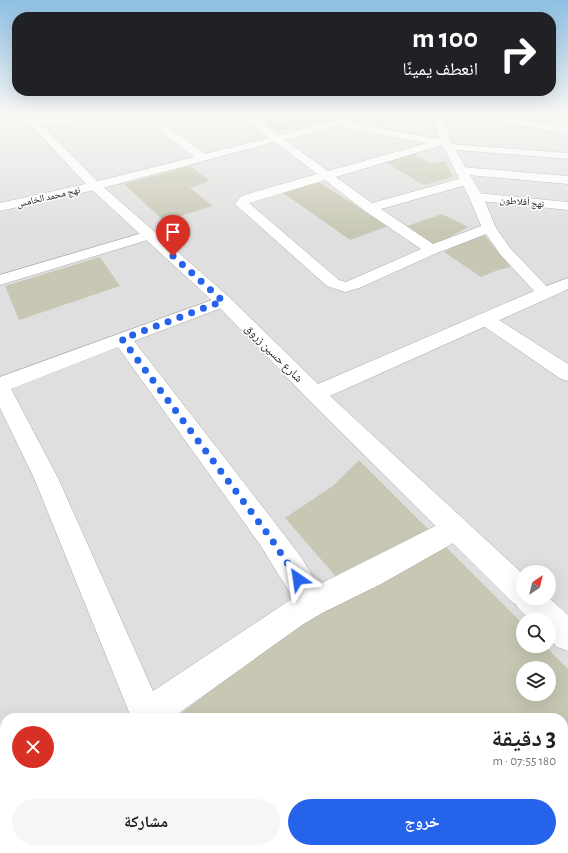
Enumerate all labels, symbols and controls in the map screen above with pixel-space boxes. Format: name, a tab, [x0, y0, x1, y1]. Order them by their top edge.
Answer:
text: 100 m	[412, 25, 478, 53]
icon: right	[492, 28, 544, 80]
text: انعطف يمينًا	[402, 61, 478, 79]
street label: نهج محمد الخامس	[15, 185, 81, 210]
street label: نهج أفلاطون	[499, 193, 545, 210]
pin	[156, 215, 190, 256]
icon: arrive	[162, 221, 184, 243]
street label: شارع حسين زروق	[241, 322, 305, 386]
position arrow	[277, 558, 319, 600]
north arrow	[516, 565, 556, 605]
map controls	[516, 565, 556, 701]
button: search	[516, 613, 556, 653]
button: layers	[516, 661, 556, 701]
button: close	[12, 726, 54, 768]
text: 3 دقيقة	[492, 727, 556, 751]
text: 180 m · 07:55	[493, 755, 556, 768]
button: مشاركة	[12, 799, 280, 845]
button: خروج	[288, 799, 556, 845]

